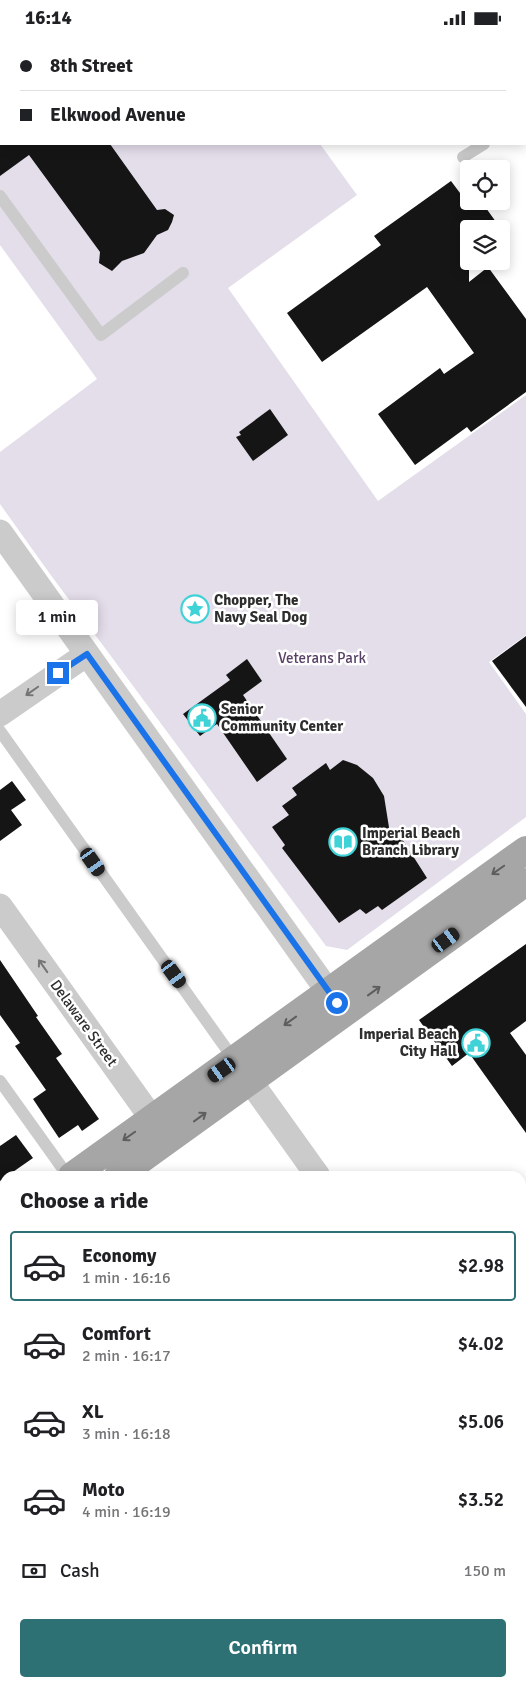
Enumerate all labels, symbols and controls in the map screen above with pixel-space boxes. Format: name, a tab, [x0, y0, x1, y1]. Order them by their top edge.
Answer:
text: 16:14	[25, 6, 72, 30]
text: 8th Street	[50, 54, 133, 78]
text: Elkwood Avenue	[50, 103, 186, 127]
map controls	[460, 160, 510, 270]
button: locate	[460, 160, 510, 210]
button: layers	[460, 220, 510, 270]
place label: Chopper, The Navy Seal Dog	[214, 591, 307, 626]
place icon: Chopper, The Navy Seal Dog	[180, 594, 210, 624]
callout: 1 min	[17, 601, 99, 635]
text: 1 min	[38, 607, 76, 627]
park label: Veterans Park	[278, 649, 366, 667]
route end	[47, 662, 69, 684]
one-way arrow	[25, 686, 39, 696]
place label: Senior Community Center	[221, 700, 343, 735]
public building icon: Senior Community Center	[187, 703, 217, 733]
place label: Imperial Beach Branch Library	[362, 824, 460, 859]
library icon: Imperial Beach Branch Library	[328, 827, 358, 857]
car	[78, 845, 107, 879]
one-way arrow	[491, 865, 505, 875]
car	[429, 925, 462, 955]
car	[159, 957, 188, 991]
one-way arrow	[38, 959, 48, 973]
street label: Delaware Street	[47, 976, 121, 1070]
one-way arrow	[367, 986, 381, 996]
route start	[326, 992, 348, 1014]
one-way arrow	[283, 1016, 297, 1026]
place label: Imperial Beach City Hall	[359, 1025, 457, 1060]
public building icon: Imperial Beach City Hall	[461, 1028, 491, 1058]
car	[205, 1055, 238, 1085]
one-way arrow	[193, 1112, 207, 1122]
one-way arrow	[122, 1131, 136, 1141]
text: Choose a ride	[20, 1187, 148, 1214]
icon: car	[22, 1244, 67, 1289]
text: Economy	[82, 1244, 156, 1268]
text: $2.98	[458, 1254, 504, 1278]
text: 1 min · 16:16	[82, 1268, 171, 1288]
icon: car	[22, 1322, 67, 1367]
text: Comfort	[82, 1322, 151, 1346]
text: $4.02	[458, 1332, 504, 1356]
text: 2 min · 16:17	[82, 1346, 171, 1366]
icon: car	[22, 1400, 67, 1445]
text: XL	[82, 1400, 104, 1424]
text: $5.06	[458, 1410, 504, 1434]
text: 3 min · 16:18	[82, 1424, 171, 1444]
icon: car	[22, 1478, 67, 1523]
text: Moto	[82, 1478, 125, 1502]
text: $3.52	[458, 1488, 504, 1512]
text: 4 min · 16:19	[82, 1502, 171, 1522]
icon: cash	[20, 1557, 48, 1585]
text: Cash	[60, 1559, 100, 1583]
text: 150 m	[464, 1561, 506, 1581]
button: Confirm	[20, 1619, 506, 1677]

